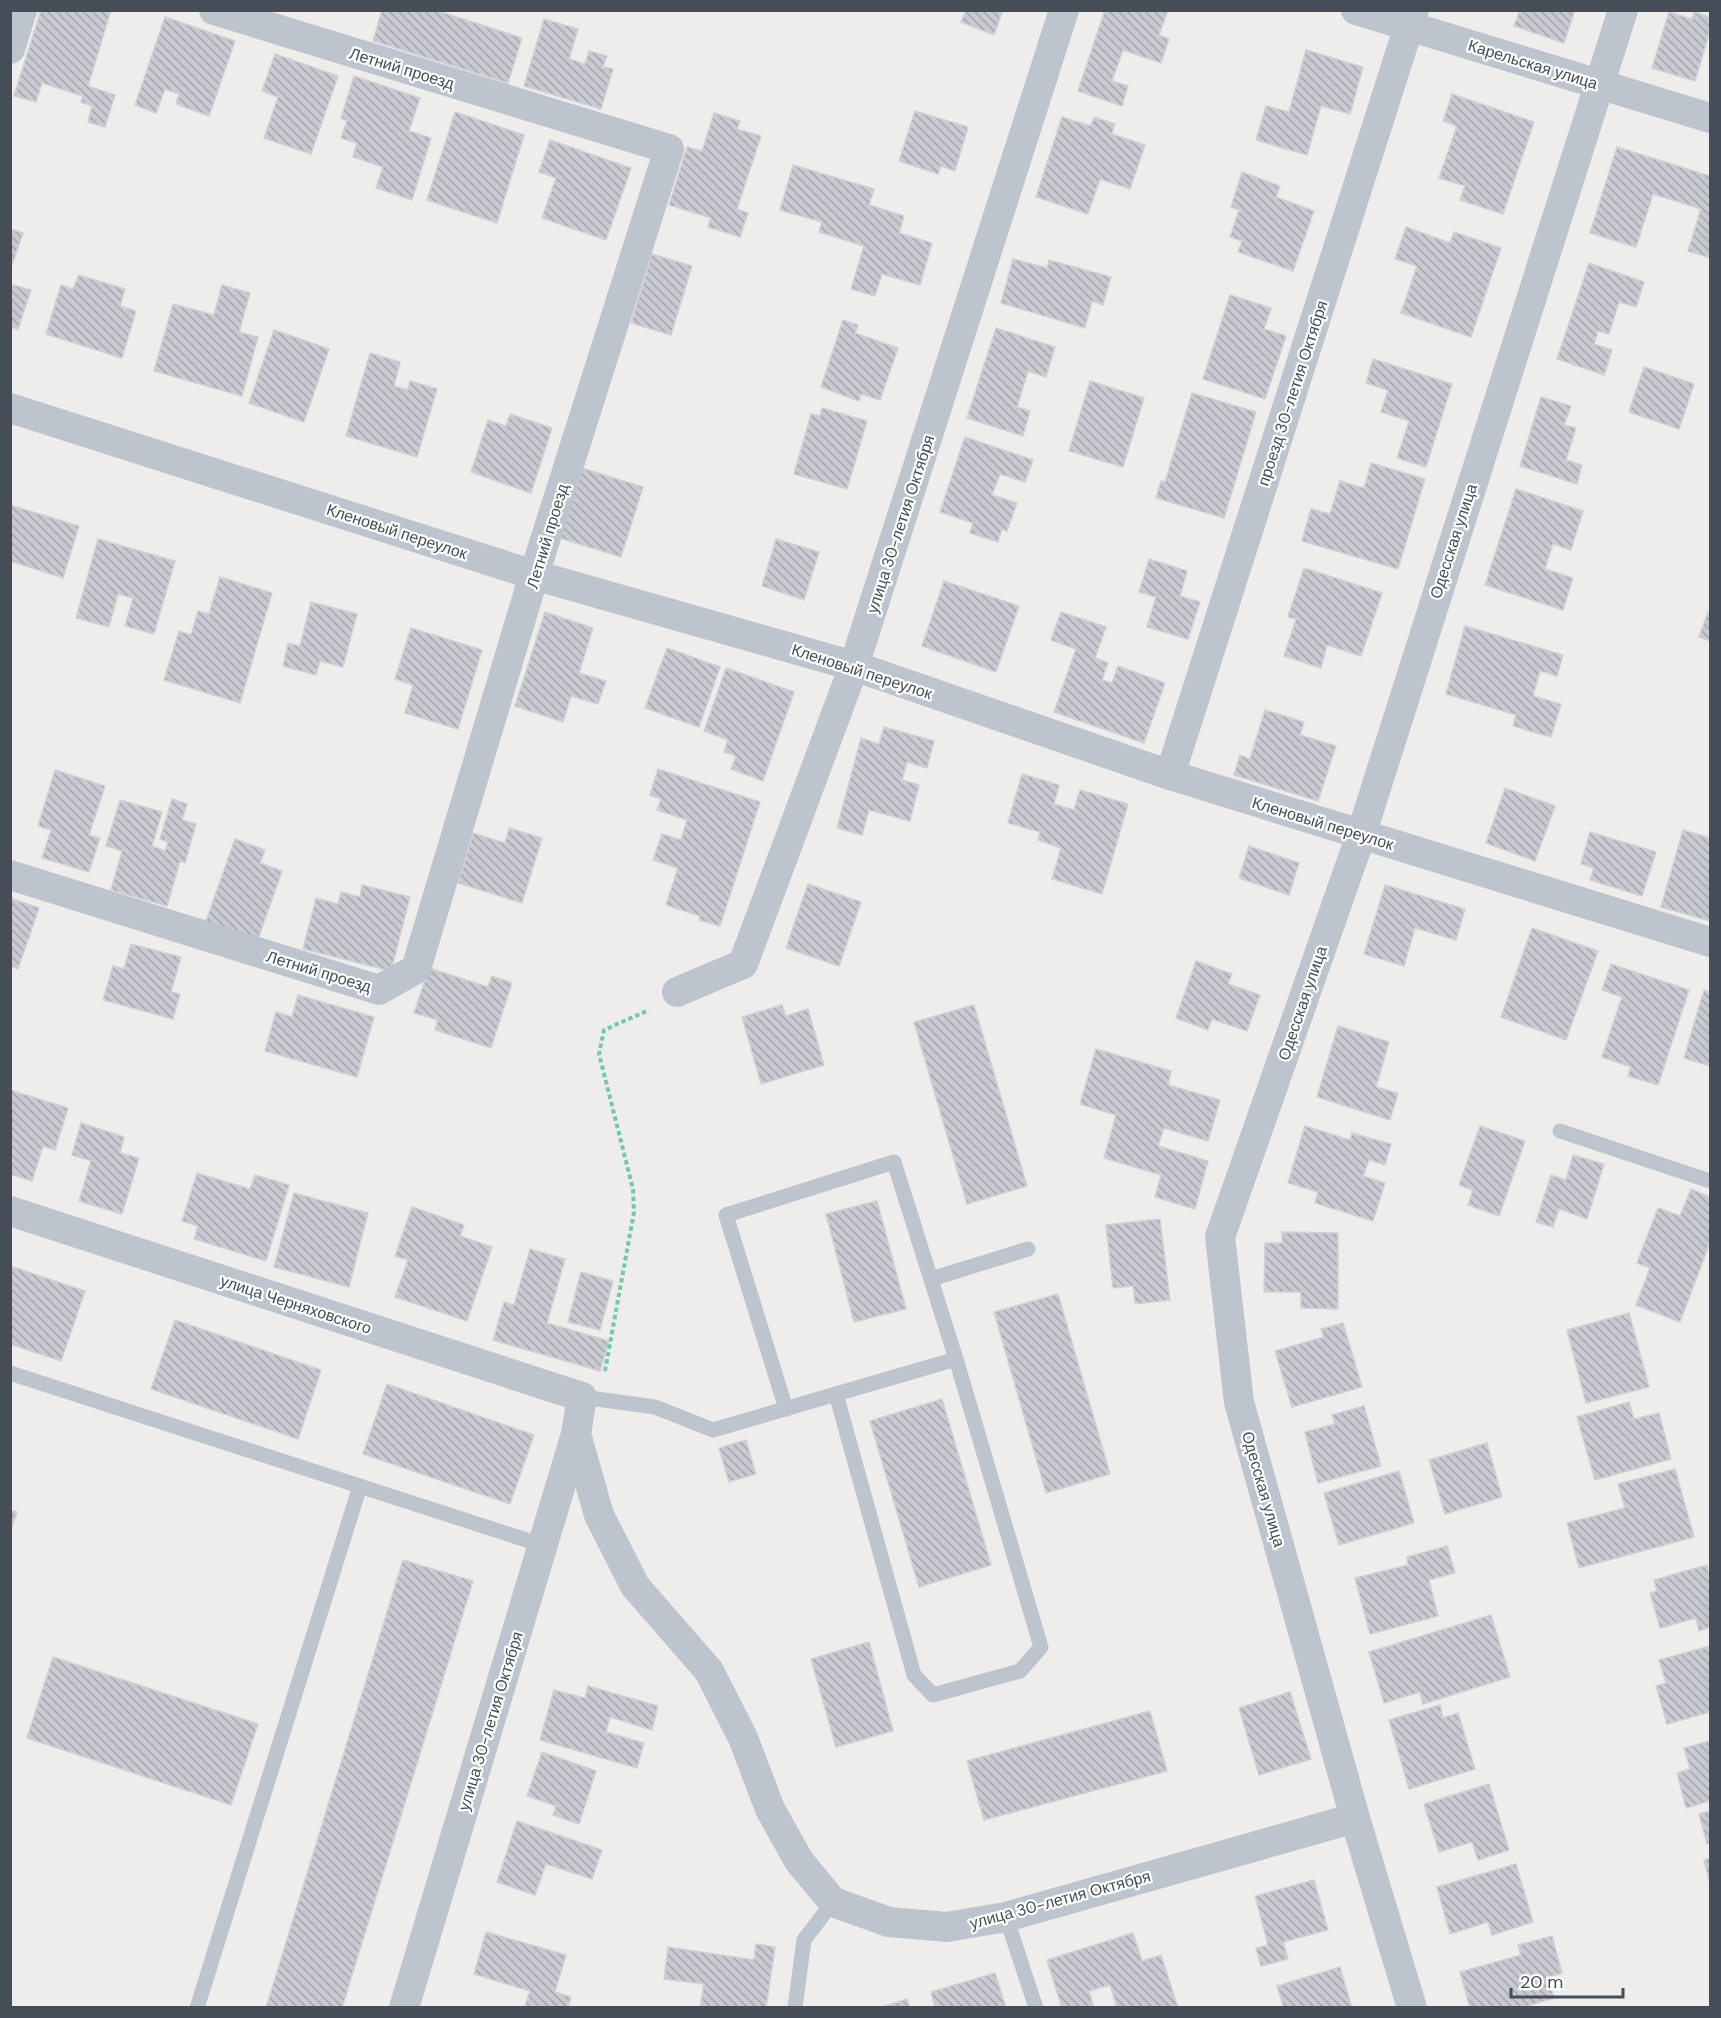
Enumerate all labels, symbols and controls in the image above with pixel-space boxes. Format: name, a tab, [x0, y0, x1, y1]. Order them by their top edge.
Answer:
street label: Карельская улица	[1466, 35, 1600, 94]
street label: Летний проезд	[347, 43, 457, 95]
street label: проезд 30-летия Октября	[1253, 298, 1332, 489]
street label: улица 30-летия Октября	[862, 432, 939, 616]
street label: Летний проезд	[522, 481, 574, 591]
street label: Одесская улица	[1425, 481, 1482, 601]
street label: Кленовый переулок	[324, 499, 471, 564]
street label: Кленовый переулок	[789, 639, 936, 704]
street label: Кленовый переулок	[1250, 792, 1397, 855]
street label: Одесская улица	[1273, 943, 1332, 1063]
street label: Летний проезд	[264, 946, 374, 998]
street label: улица Черняховского	[218, 1270, 374, 1339]
street label: Одесская улица	[1237, 1429, 1290, 1550]
street label: улица 30-летия Октября	[453, 1629, 528, 1813]
street label: улица 30-летия Октября	[967, 1865, 1153, 1934]
scale bar	[1511, 1961, 1624, 1999]
text: 20 m	[1520, 1970, 1563, 1994]

